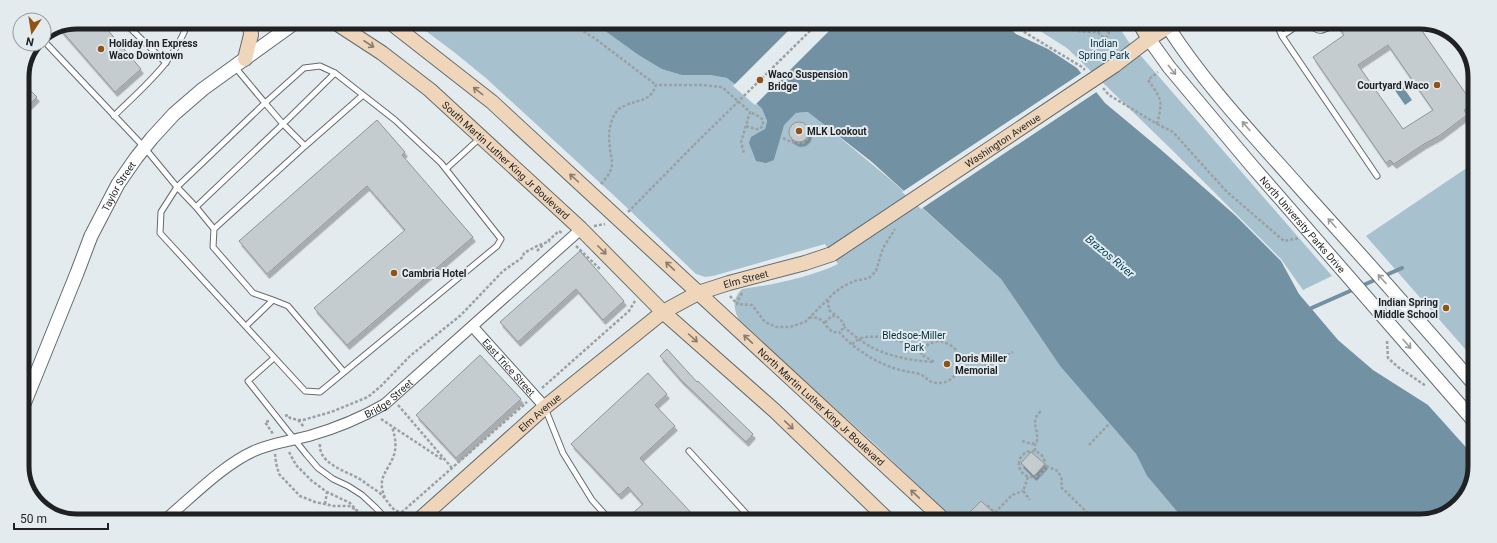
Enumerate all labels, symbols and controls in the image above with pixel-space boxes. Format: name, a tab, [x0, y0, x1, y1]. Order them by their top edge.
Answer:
north arrow	[12, 12, 52, 52]
text: N	[25, 34, 35, 48]
place label: Holiday Inn Express Waco Downtown	[109, 38, 198, 61]
park label: Indian Spring Park	[1078, 38, 1130, 61]
one-way arrow	[363, 40, 374, 48]
marker: Holiday Inn Express Waco Downtown	[96, 44, 106, 54]
one-way arrow	[1168, 65, 1176, 76]
place label: Waco Suspension Bridge	[768, 69, 848, 92]
marker: Waco Suspension Bridge	[755, 75, 765, 85]
place label: Courtyard Waco	[1357, 80, 1429, 91]
marker: Courtyard Waco	[1432, 80, 1442, 90]
one-way arrow	[472, 87, 483, 95]
street label: South Martin Luther King Jr Boulevard	[440, 99, 572, 222]
street label: Washington Avenue	[963, 112, 1042, 170]
one-way arrow	[1241, 120, 1250, 131]
marker: MLK Lookout	[794, 126, 804, 136]
place label: MLK Lookout	[807, 126, 867, 137]
street label: Taylor Street	[100, 160, 138, 213]
one-way arrow	[570, 174, 580, 183]
street label: North University Parks Drive	[1258, 174, 1347, 275]
one-way arrow	[1327, 218, 1337, 228]
water label: Brazos River	[1083, 232, 1137, 281]
one-way arrow	[597, 245, 607, 255]
one-way arrow	[665, 261, 675, 271]
marker: Cambria Hotel	[389, 268, 399, 278]
place label: Cambria Hotel	[402, 268, 467, 279]
street label: Elm Street	[722, 268, 769, 290]
one-way arrow	[1377, 274, 1387, 284]
place label: Indian Spring Middle School	[1374, 297, 1438, 320]
marker: Indian Spring Middle School	[1441, 303, 1451, 313]
park label: Bledsoe-Miller Park	[882, 330, 946, 353]
one-way arrow	[687, 333, 698, 342]
one-way arrow	[743, 334, 753, 344]
street label: East Trice Street	[480, 337, 537, 398]
one-way arrow	[1402, 339, 1412, 349]
street label: North Martin Luther King Jr Boulevard	[756, 346, 887, 468]
place label: Doris Miller Memorial	[955, 353, 1007, 376]
marker: Doris Miller Memorial	[942, 359, 952, 369]
street label: Bridge Street	[363, 377, 415, 420]
street label: Elm Avenue	[516, 392, 563, 434]
one-way arrow	[784, 420, 794, 430]
one-way arrow	[910, 489, 921, 498]
scale bar	[14, 505, 108, 531]
text: 50 m	[20, 512, 47, 526]

